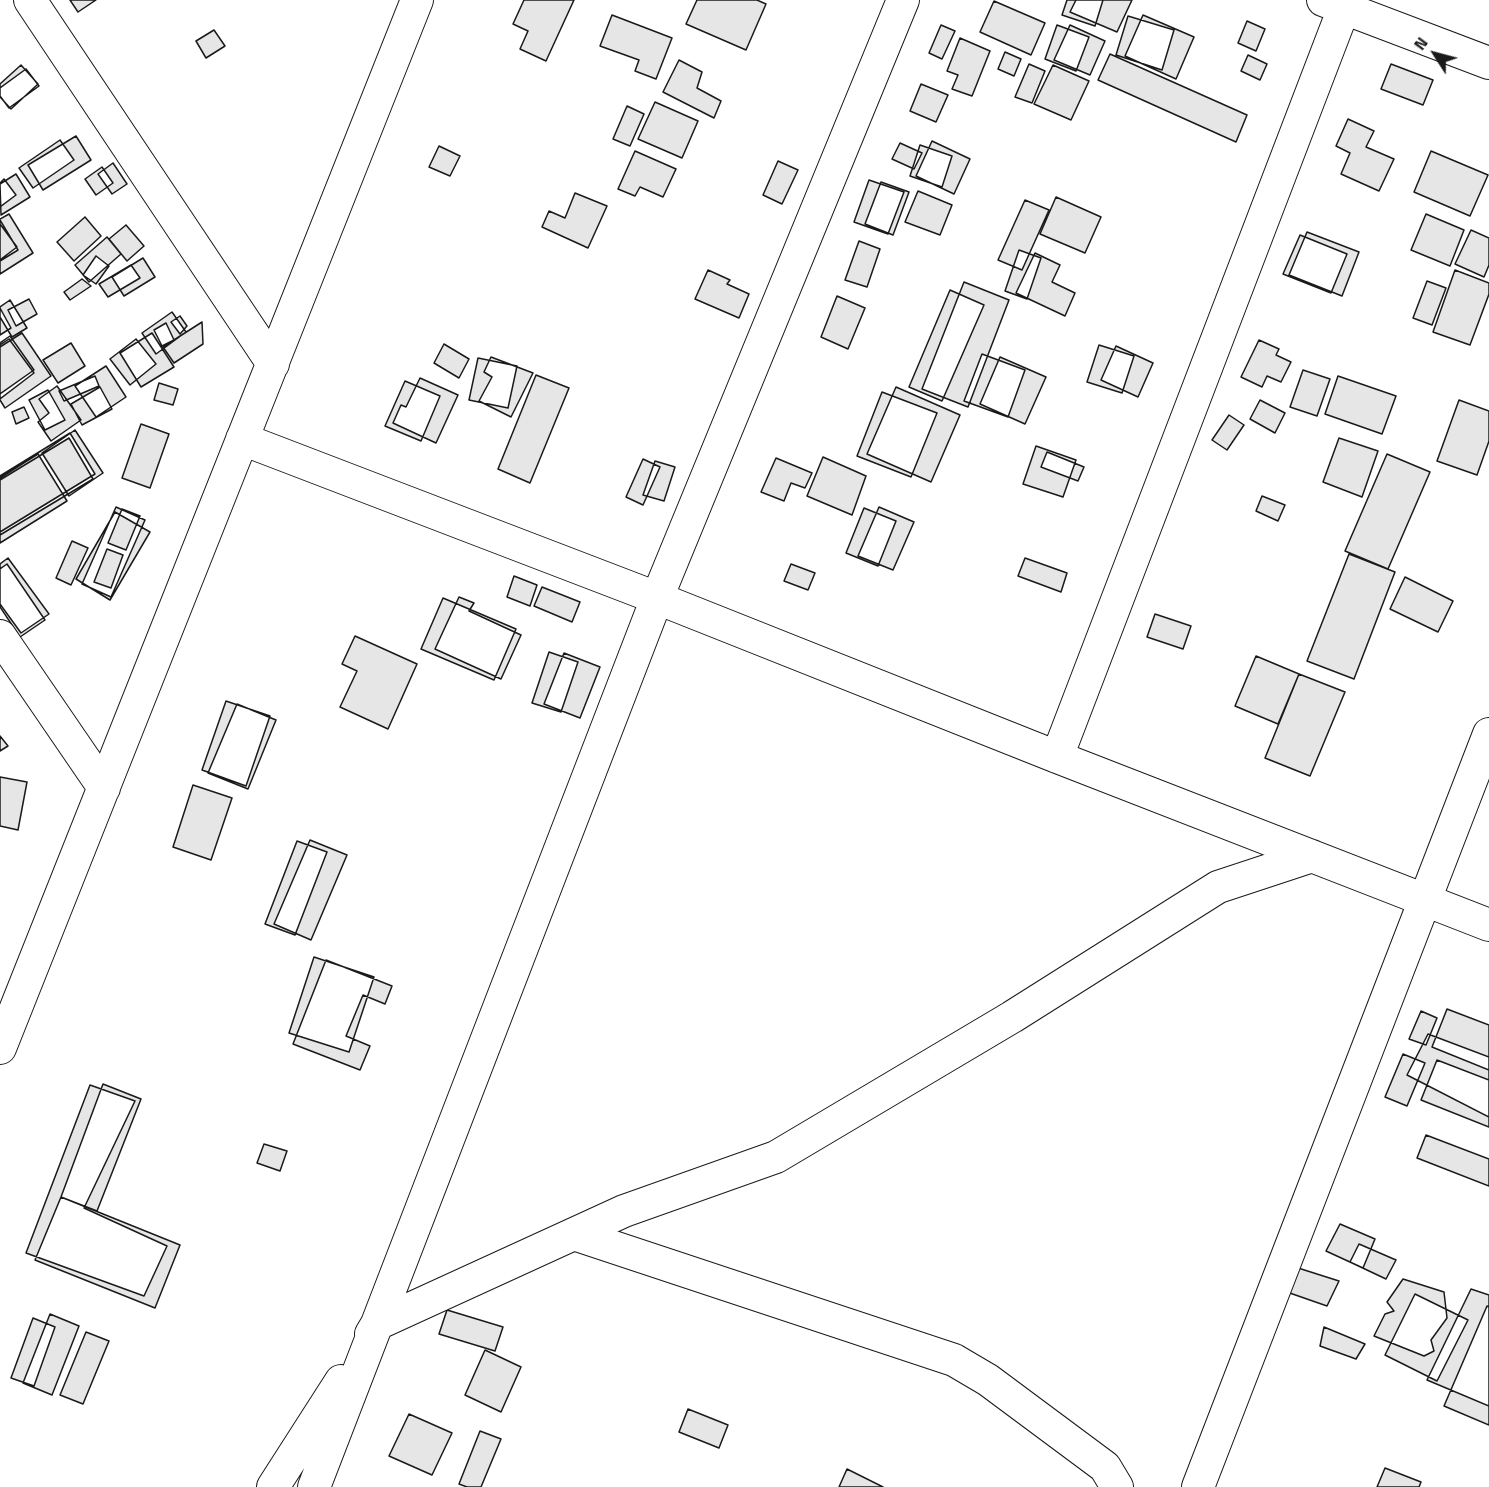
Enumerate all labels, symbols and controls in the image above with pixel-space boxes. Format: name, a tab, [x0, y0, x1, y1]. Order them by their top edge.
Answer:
north arrow	[1405, 24, 1465, 84]
text: N	[1407, 32, 1433, 55]

